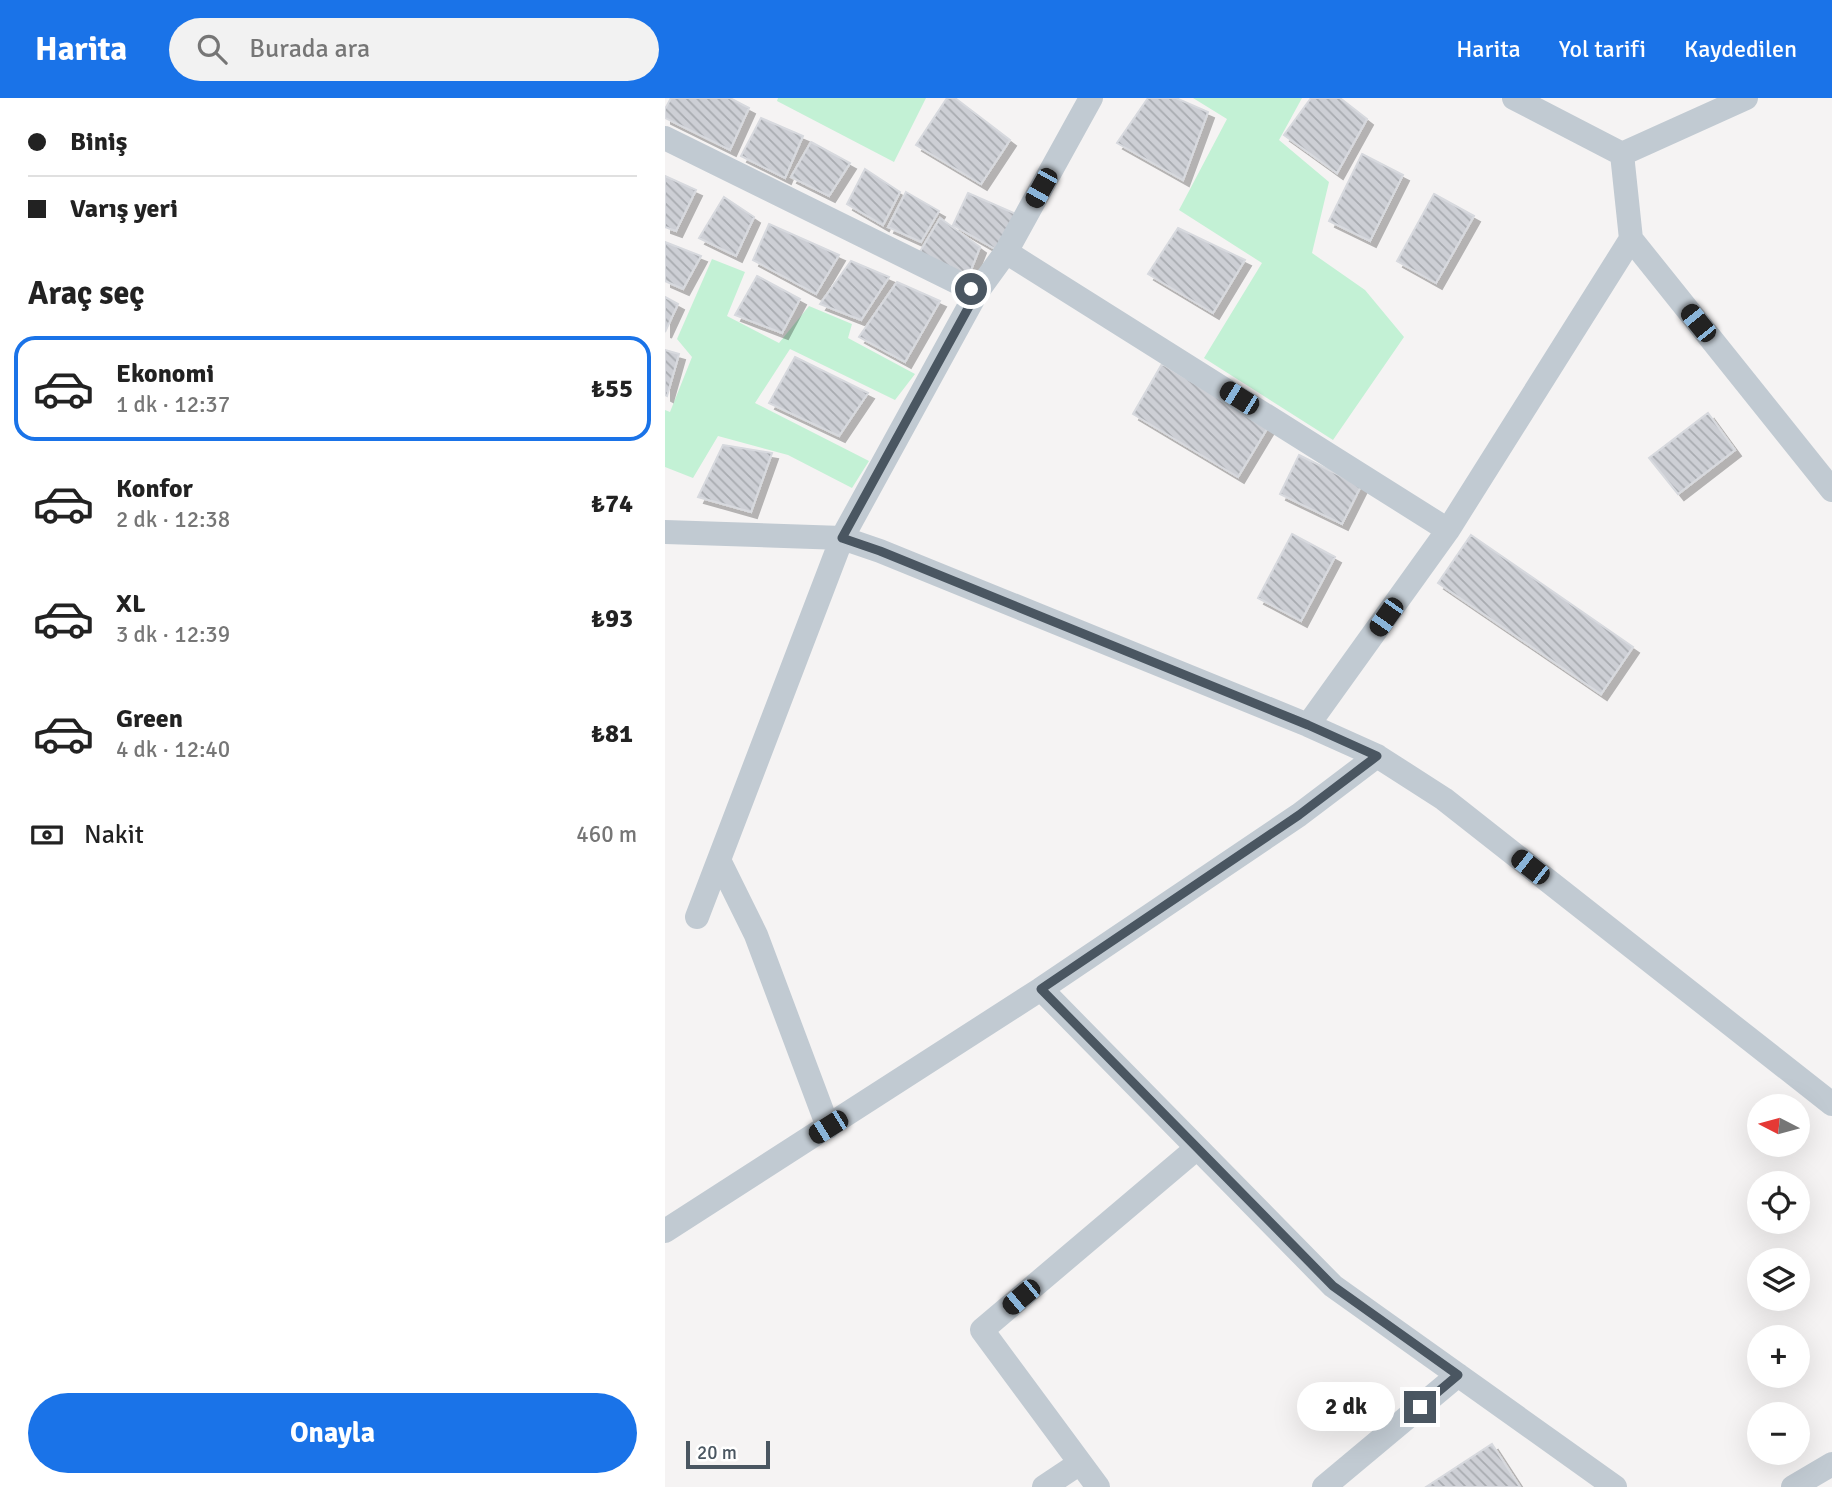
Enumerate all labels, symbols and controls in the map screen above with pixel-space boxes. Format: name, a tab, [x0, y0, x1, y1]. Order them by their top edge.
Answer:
search box	[169, 18, 659, 81]
text: Harita	[35, 29, 127, 70]
icon: search	[193, 30, 231, 68]
text: Burada ara	[249, 33, 370, 65]
text: Harita	[1456, 34, 1521, 64]
text: Yol tarifi	[1559, 34, 1646, 64]
text: Kaydedilen	[1684, 34, 1797, 64]
text: Biniş	[70, 126, 127, 158]
car	[1022, 165, 1061, 211]
text: Varış yeri	[70, 193, 178, 225]
route start	[955, 273, 987, 305]
text: Araç seç	[28, 274, 145, 313]
car	[1677, 300, 1720, 346]
icon: car	[32, 357, 95, 420]
text: Ekonomi	[116, 358, 214, 390]
text: ₺55	[591, 373, 633, 405]
car	[1216, 378, 1263, 418]
text: 1 dk · 12:37	[116, 390, 230, 419]
icon: car	[32, 472, 95, 535]
text: Konfor	[116, 473, 193, 505]
text: ₺74	[591, 488, 633, 520]
text: 2 dk · 12:38	[116, 505, 230, 534]
icon: car	[32, 587, 95, 650]
text: XL	[116, 588, 146, 620]
car	[1366, 594, 1407, 640]
text: ₺93	[591, 603, 633, 635]
text: 3 dk · 12:39	[116, 620, 230, 649]
icon: car	[32, 702, 95, 765]
text: Green	[116, 703, 183, 735]
text: ₺81	[591, 718, 633, 750]
text: 4 dk · 12:40	[116, 735, 230, 764]
icon: cash	[28, 816, 66, 854]
text: Nakit	[84, 819, 144, 851]
text: 460 m	[576, 820, 637, 849]
car	[1507, 846, 1554, 888]
north arrow	[1747, 1094, 1809, 1157]
map controls	[1747, 1094, 1810, 1465]
car	[805, 1107, 852, 1147]
button: locate	[1747, 1171, 1810, 1234]
button: layers	[1747, 1248, 1810, 1311]
car	[999, 1275, 1044, 1319]
button: +	[1747, 1325, 1810, 1388]
callout: 2 dk	[1297, 1382, 1395, 1432]
route end	[1404, 1391, 1436, 1423]
text: 2 dk	[1325, 1392, 1367, 1421]
button: Onayla	[28, 1393, 637, 1473]
button: −	[1747, 1402, 1810, 1465]
scale bar	[686, 1438, 770, 1470]
text: 20 m	[697, 1441, 737, 1465]

